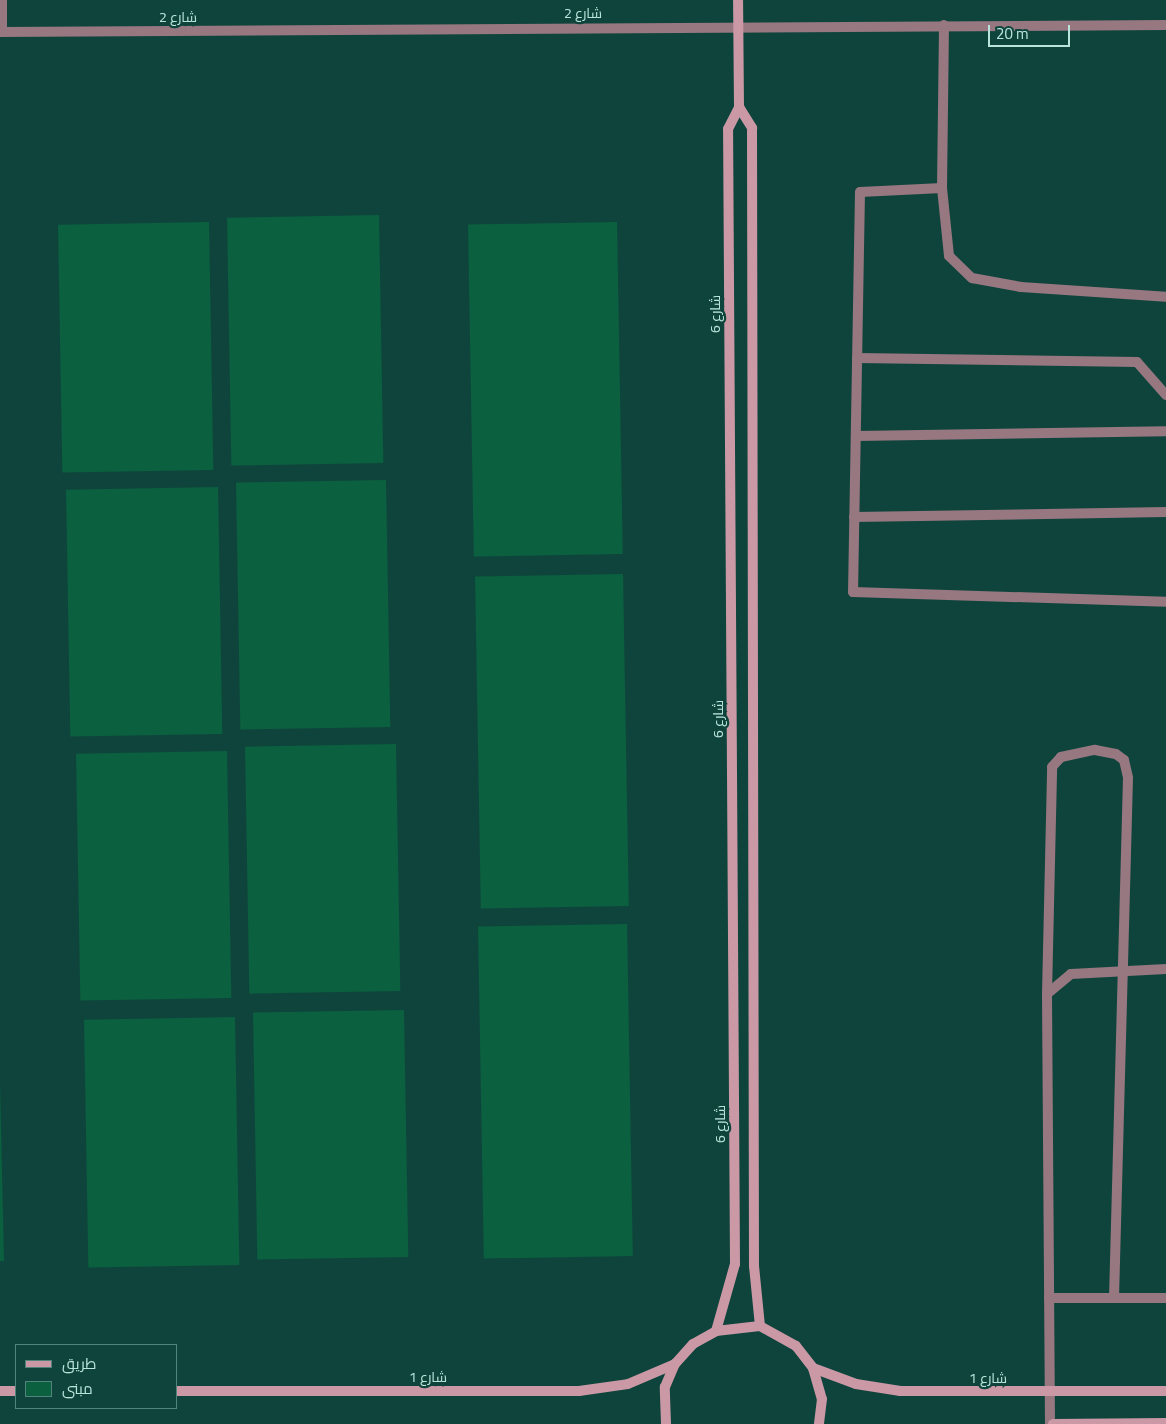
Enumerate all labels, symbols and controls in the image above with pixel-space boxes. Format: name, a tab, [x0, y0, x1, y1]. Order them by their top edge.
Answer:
street label: شارع 2	[564, 5, 602, 21]
street label: شارع 2	[159, 9, 197, 25]
scale bar	[991, 15, 1074, 47]
text: 20 m	[996, 19, 1029, 48]
street label: شارع 6	[707, 295, 723, 333]
street label: شارع 6	[710, 700, 726, 738]
street label: شارع 6	[712, 1105, 728, 1143]
legend	[15, 1344, 178, 1409]
text: طريق	[62, 1349, 96, 1378]
street label: شارع 1	[409, 1369, 447, 1385]
street label: شارع 1	[969, 1370, 1007, 1386]
text: مبنى	[62, 1374, 93, 1403]

